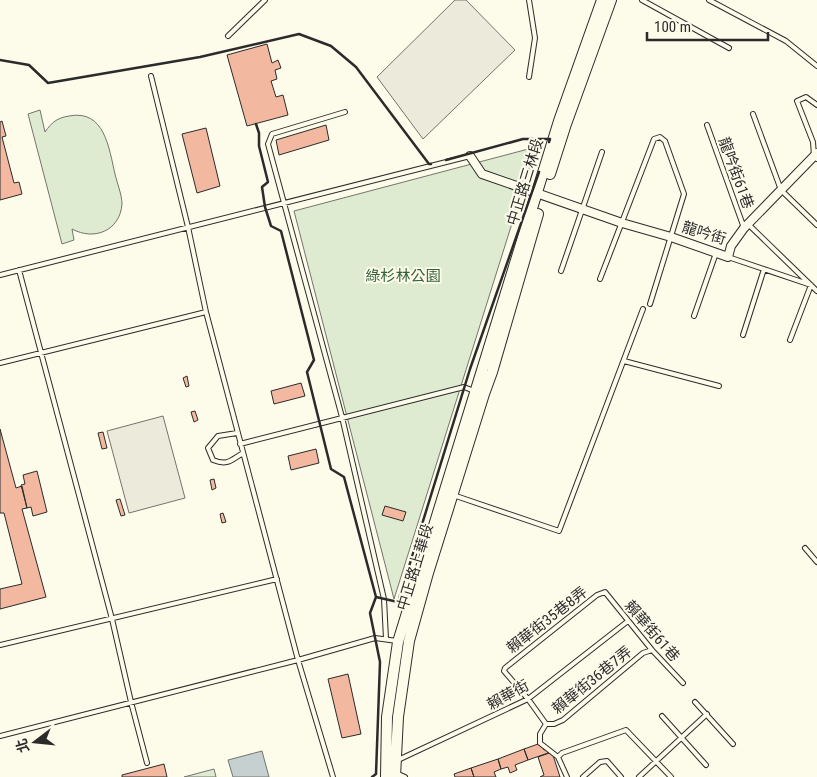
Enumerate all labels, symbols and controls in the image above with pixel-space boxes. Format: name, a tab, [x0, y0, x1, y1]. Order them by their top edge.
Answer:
scale bar	[647, 10, 768, 42]
text: 100 m	[654, 18, 691, 36]
street label: 龍吟街61巷	[715, 135, 757, 211]
street label: 中正路三林段	[503, 136, 547, 228]
street label: 龍吟街	[680, 218, 728, 248]
park label: 綠杉林公園	[365, 267, 441, 285]
street label: 中正路上華段	[393, 521, 437, 613]
street label: 賴華街35巷8弄	[503, 583, 591, 657]
street label: 賴華街61巷	[621, 597, 683, 665]
street label: 賴華街36巷7弄	[549, 642, 635, 718]
street label: 賴華街	[484, 676, 532, 714]
north arrow	[10, 717, 60, 767]
text: 北	[13, 737, 32, 755]

